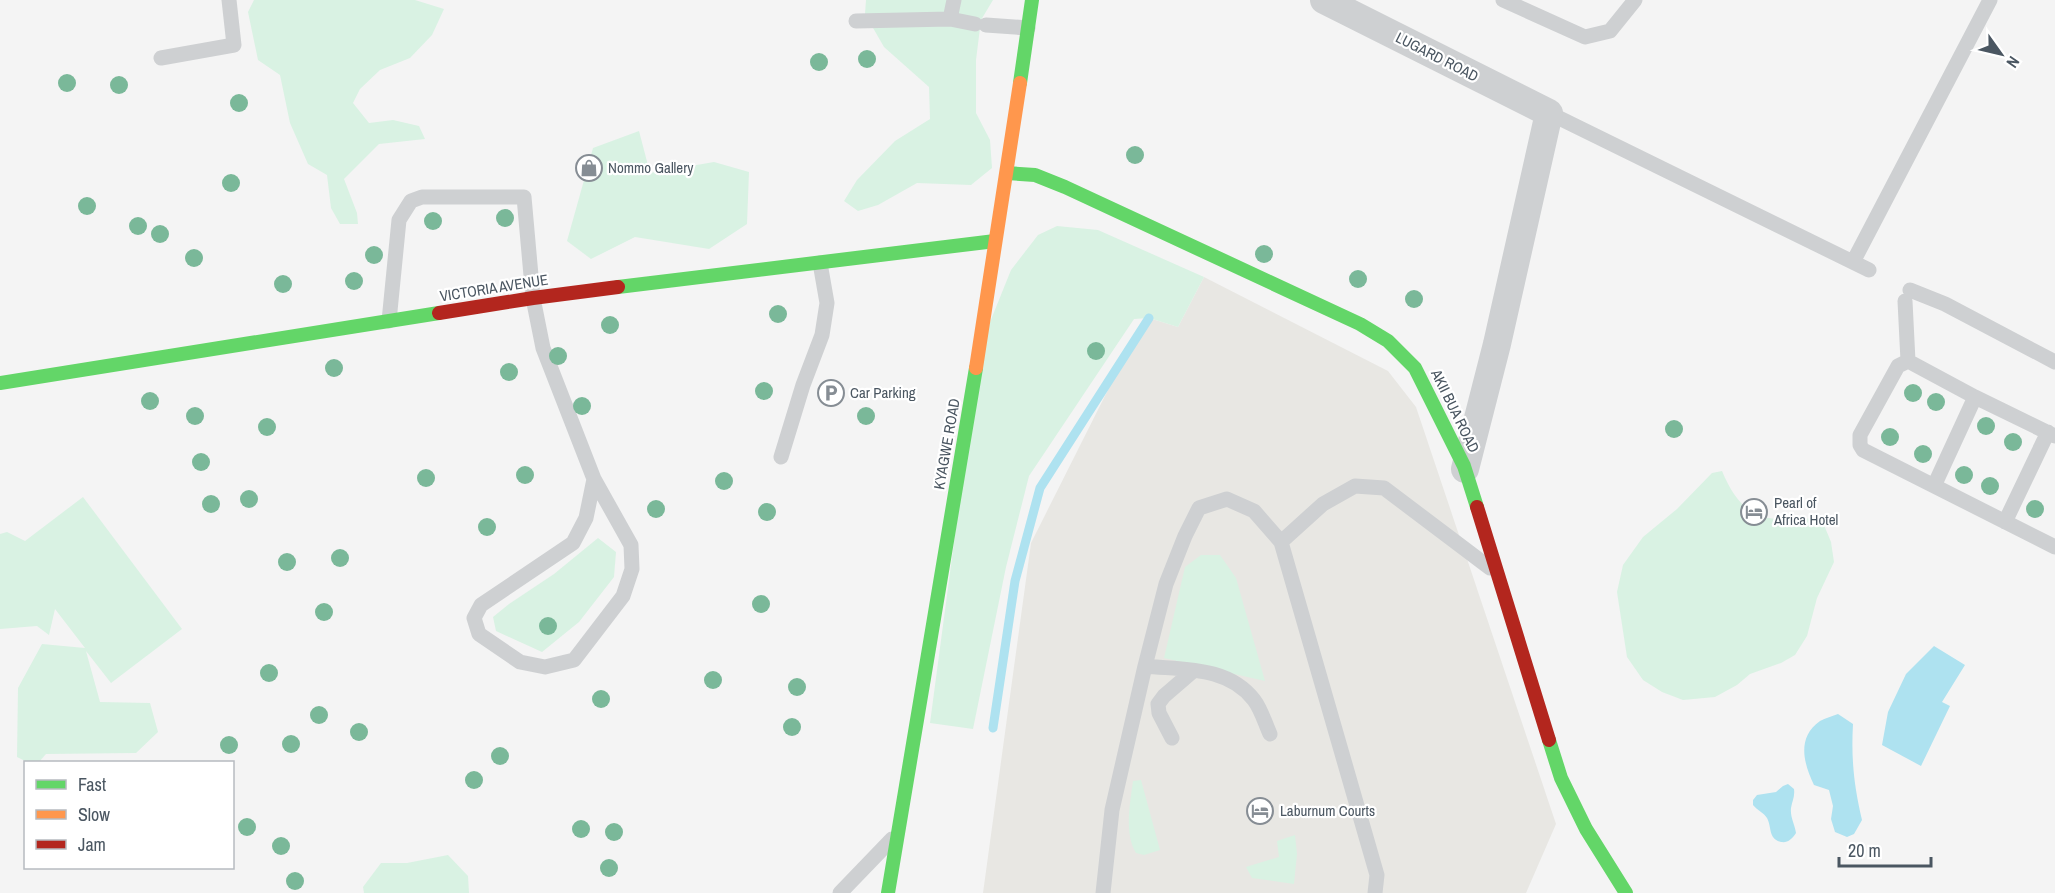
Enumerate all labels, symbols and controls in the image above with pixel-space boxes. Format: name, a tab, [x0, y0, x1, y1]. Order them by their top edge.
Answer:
north arrow	[1971, 24, 2031, 84]
street label: LUGARD ROAD	[1392, 27, 1482, 86]
text: N	[2002, 52, 2025, 72]
shop icon: Nommo Gallery	[574, 153, 604, 183]
place label: Nommo Gallery	[608, 157, 694, 178]
street label: VICTORIA AVENUE	[438, 269, 550, 306]
street label: AKII BUA ROAD	[1426, 365, 1485, 456]
parking icon: Car Parking	[816, 378, 846, 408]
place label: Car Parking	[850, 382, 916, 403]
street label: KYAGWE ROAD	[928, 397, 965, 491]
place label: Pearl of Africa Hotel	[1773, 492, 1838, 530]
hotel icon: Pearl of Africa Hotel	[1739, 497, 1769, 527]
legend	[24, 761, 234, 869]
text: Fast	[78, 772, 106, 797]
hotel icon: Laburnum Courts	[1245, 796, 1275, 826]
place label: Laburnum Courts	[1280, 800, 1375, 821]
text: Slow	[78, 802, 110, 827]
scale bar	[1839, 830, 1930, 868]
text: Jam	[78, 832, 106, 857]
text: 20 m	[1848, 838, 1881, 863]

